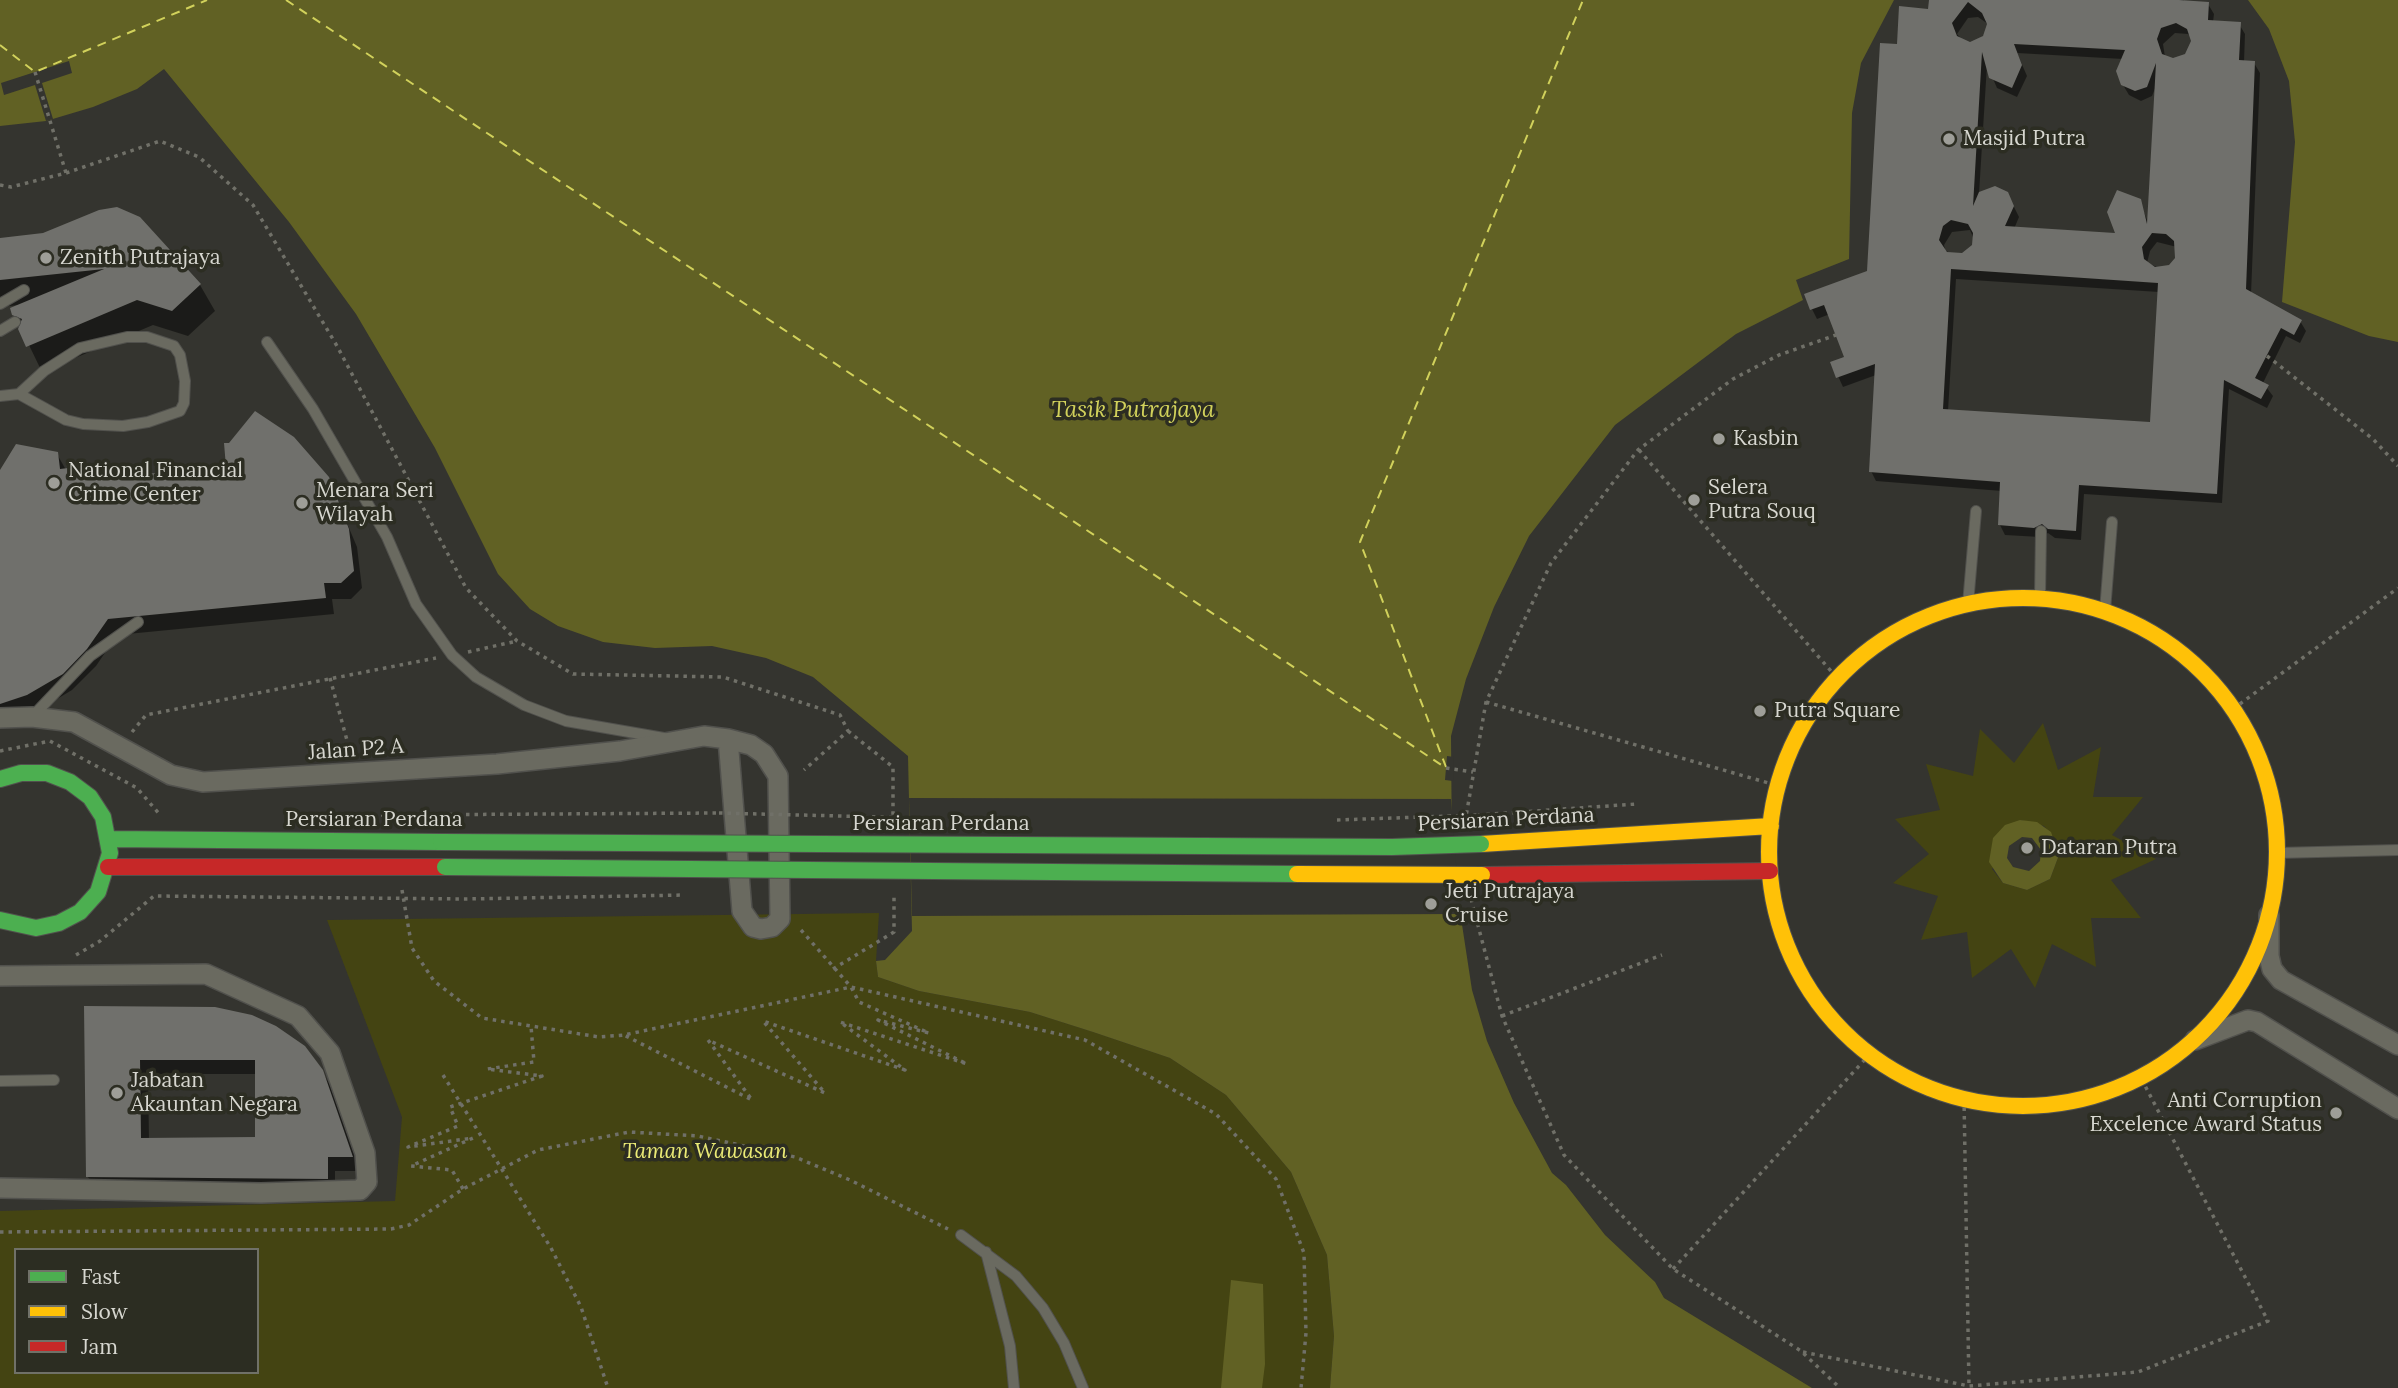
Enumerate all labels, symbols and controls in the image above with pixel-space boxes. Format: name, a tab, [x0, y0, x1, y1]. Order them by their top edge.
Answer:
place label: Masjid Putra	[1963, 126, 2085, 152]
marker: Masjid Putra	[1941, 131, 1957, 147]
place label: Zenith Putrajaya	[60, 245, 221, 271]
marker: Zenith Putrajaya	[38, 250, 54, 266]
water label: Tasik Putrajaya	[1051, 396, 1215, 424]
place label: Kasbin	[1733, 426, 1799, 452]
marker: Kasbin	[1711, 431, 1727, 447]
place label: National Financial Crime Center	[68, 458, 243, 508]
marker: National Financial Crime Center	[46, 475, 62, 491]
place label: Selera Putra Souq	[1708, 475, 1816, 525]
place label: Menara Seri Wilayah	[316, 478, 434, 528]
marker: Selera Putra Souq	[1686, 492, 1702, 508]
marker: Menara Seri Wilayah	[294, 495, 310, 511]
place label: Putra Square	[1774, 698, 1900, 724]
marker: Putra Square	[1752, 703, 1768, 719]
street label: Jalan P2 A	[307, 734, 405, 766]
street label: Persiaran Perdana	[1417, 803, 1595, 837]
street label: Persiaran Perdana	[285, 807, 463, 833]
street label: Persiaran Perdana	[852, 811, 1030, 837]
place label: Dataran Putra	[2041, 835, 2177, 861]
marker: Dataran Putra	[2019, 840, 2035, 856]
place label: Jeti Putrajaya Cruise	[1445, 879, 1575, 929]
marker: Jeti Putrajaya Cruise	[1423, 896, 1439, 912]
place label: Jabatan Akauntan Negara	[131, 1068, 298, 1118]
marker: Jabatan Akauntan Negara	[109, 1085, 125, 1101]
place label: Anti Corruption Excelence Award Status	[2089, 1088, 2322, 1138]
marker: Anti Corruption Excelence Award Status	[2328, 1105, 2344, 1121]
park label: Taman Wawasan	[623, 1139, 787, 1165]
legend	[14, 1248, 259, 1374]
text: Fast	[81, 1263, 120, 1290]
text: Slow	[81, 1298, 128, 1325]
text: Jam	[81, 1333, 118, 1360]

